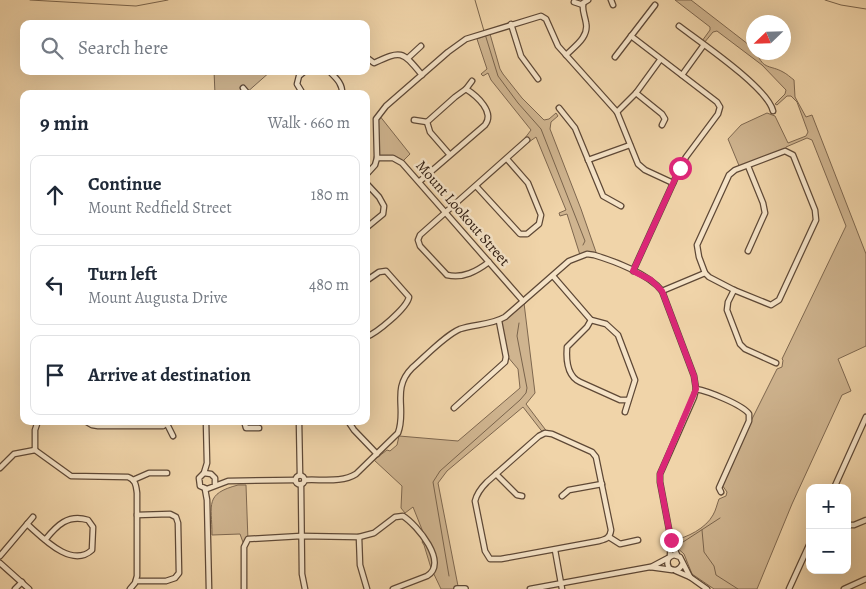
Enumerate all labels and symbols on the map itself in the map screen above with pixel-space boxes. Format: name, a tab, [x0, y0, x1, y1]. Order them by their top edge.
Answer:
north arrow	[746, 15, 791, 60]
street label: Mount Lookout Street	[411, 156, 515, 270]
route start	[669, 157, 692, 180]
route end	[660, 529, 683, 552]

